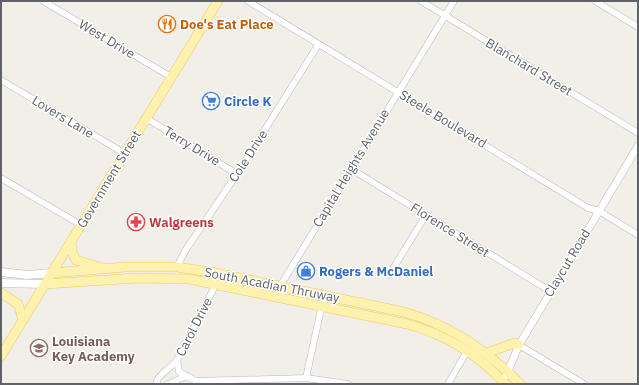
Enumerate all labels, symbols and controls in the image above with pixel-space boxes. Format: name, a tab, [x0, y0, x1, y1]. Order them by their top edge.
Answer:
restaurant icon: Doe's Eat Place	[157, 14, 177, 34]
street label: West Drive	[76, 16, 138, 62]
place label: Doe's Eat Place	[180, 16, 274, 33]
street label: Blanchard Street	[483, 34, 575, 100]
street label: Steele Boulevard	[396, 86, 490, 152]
supermarket icon: Circle K	[201, 91, 221, 111]
street label: Lovers Lane	[29, 92, 97, 142]
place label: Circle K	[224, 93, 271, 110]
street label: Capital Heights Avenue	[309, 106, 393, 230]
street label: Terry Drive	[161, 122, 223, 170]
street label: Government Street	[73, 127, 145, 231]
street label: Cole Drive	[225, 127, 271, 185]
street label: Florence Street	[407, 199, 493, 261]
pharmacy icon: Walgreens	[126, 212, 146, 232]
place label: Walgreens	[149, 214, 214, 231]
street label: Claycut Road	[540, 226, 594, 300]
shop icon: Rogers & McDaniel	[296, 261, 316, 281]
place label: Rogers & McDaniel	[319, 263, 433, 280]
street label: South Acadian Thruway	[203, 264, 342, 307]
street label: Carol Drive	[172, 295, 216, 359]
place label: Louisiana Key Academy	[52, 333, 135, 365]
school or university icon: Louisiana Key Academy	[29, 338, 49, 358]

